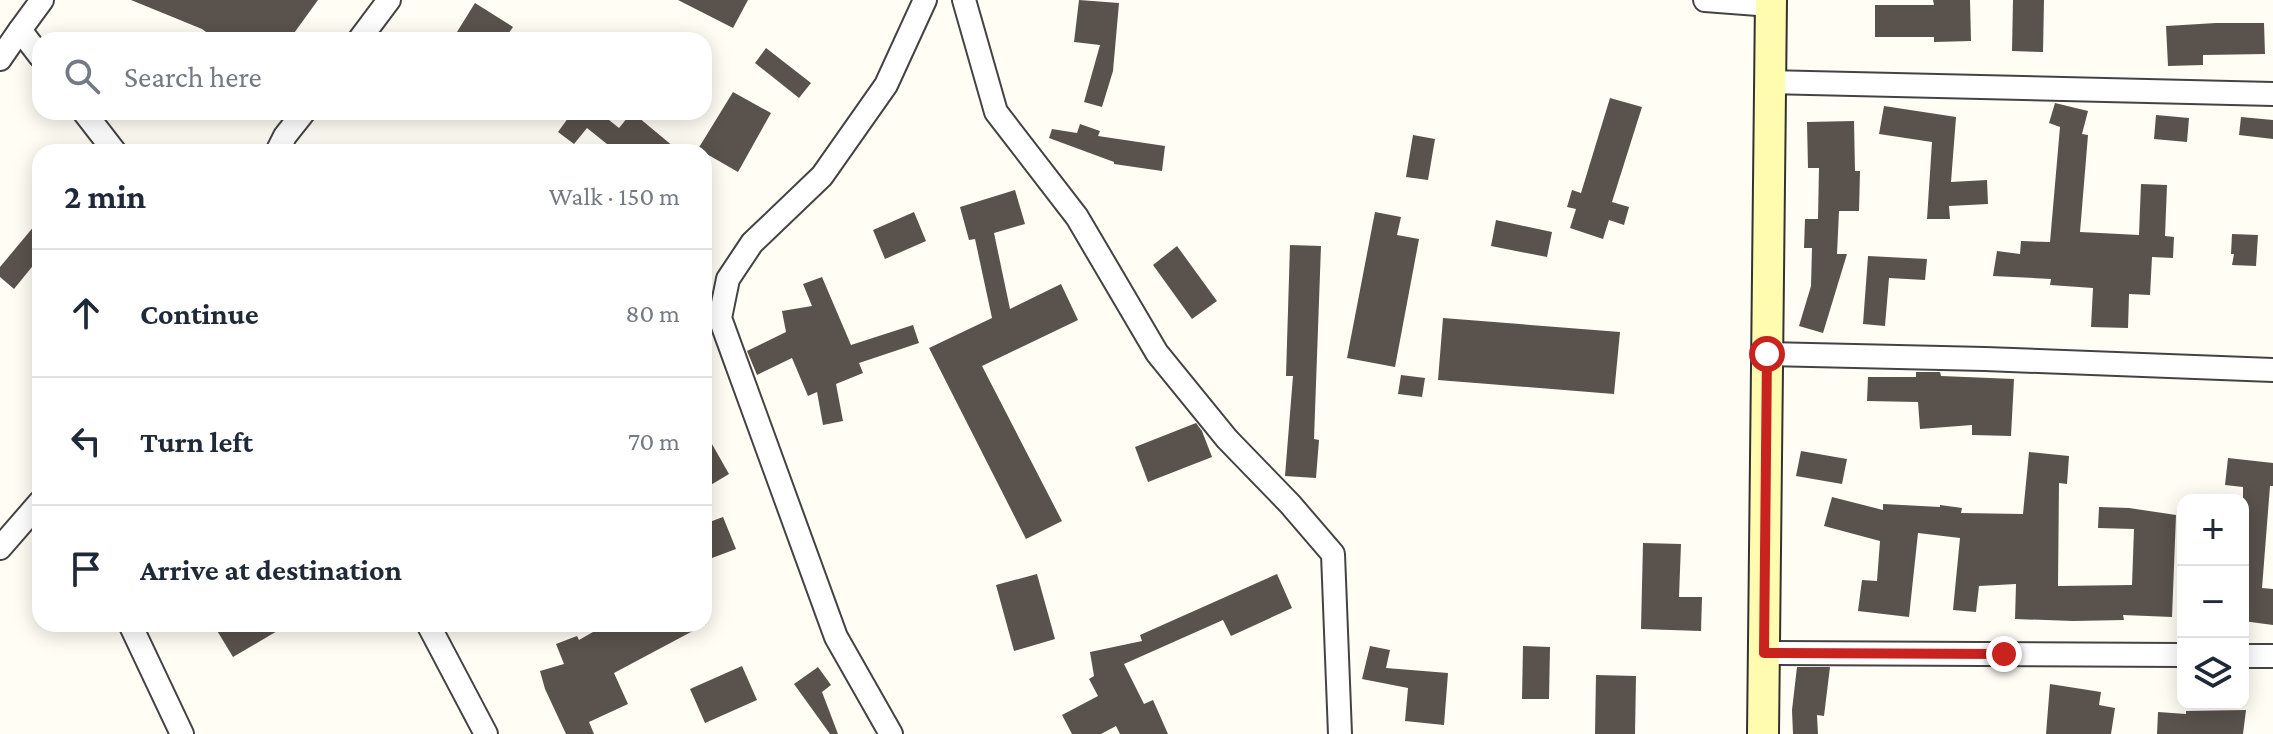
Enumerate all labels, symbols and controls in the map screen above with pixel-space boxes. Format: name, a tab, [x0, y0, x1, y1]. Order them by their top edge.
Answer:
search box	[32, 32, 712, 120]
icon: search	[60, 54, 104, 98]
text: Search here	[124, 60, 262, 93]
text: 2 min	[64, 178, 146, 215]
text: Walk · 150 m	[549, 182, 680, 211]
icon: ahead	[64, 291, 108, 335]
text: Continue	[140, 297, 259, 330]
text: 80 m	[626, 299, 680, 328]
route start	[1749, 336, 1785, 372]
icon: left	[64, 419, 108, 463]
text: Turn left	[140, 425, 253, 458]
text: 70 m	[628, 427, 680, 456]
map controls	[2177, 494, 2249, 710]
button: +	[2177, 494, 2249, 566]
icon: arrive	[64, 547, 108, 591]
text: Arrive at destination	[140, 553, 402, 586]
button: −	[2177, 566, 2249, 638]
route end	[1986, 636, 2022, 672]
button: layers	[2177, 638, 2249, 710]

